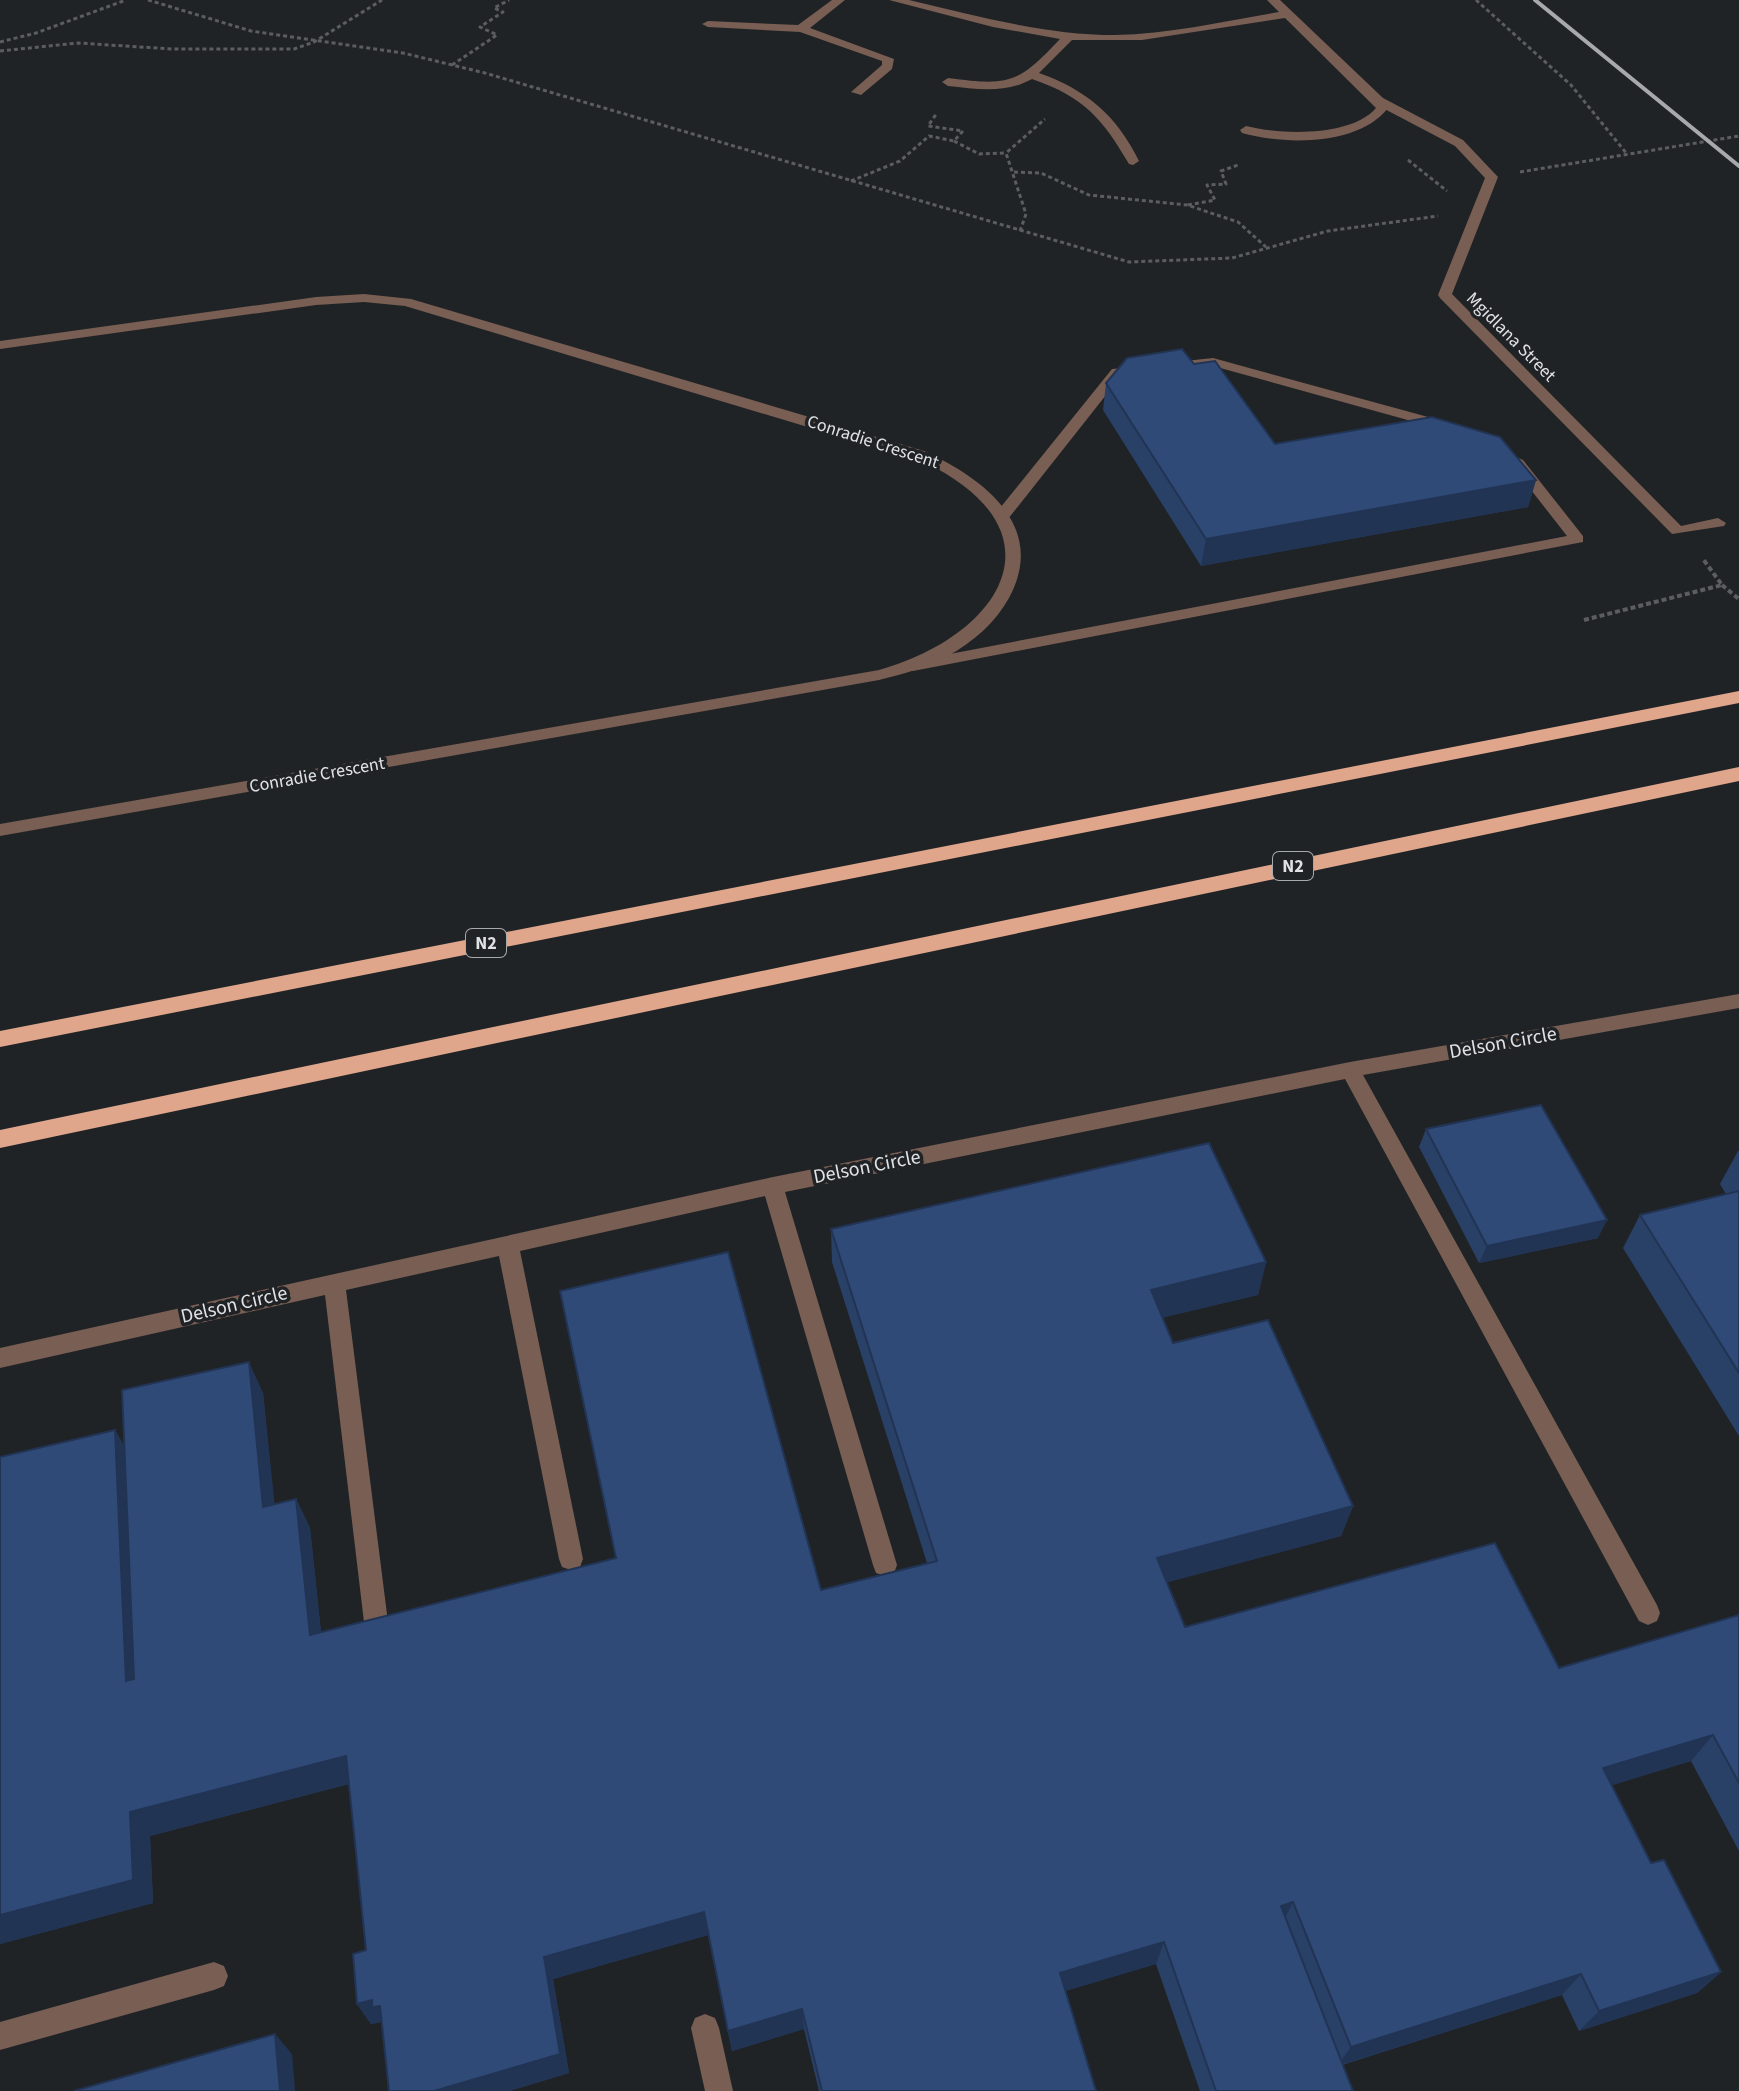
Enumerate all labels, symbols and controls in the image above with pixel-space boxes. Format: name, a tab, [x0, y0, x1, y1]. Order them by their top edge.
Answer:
street label: Mgidlana Street	[1460, 286, 1562, 388]
street label: Conradie Crescent	[804, 409, 942, 475]
street label: Conradie Crescent	[247, 751, 387, 799]
road number: N2	[1273, 852, 1313, 880]
road number: N2	[466, 929, 506, 957]
street label: Delson Circle	[1447, 1020, 1559, 1066]
street label: Delson Circle	[811, 1143, 923, 1191]
street label: Delson Circle	[178, 1279, 290, 1331]

